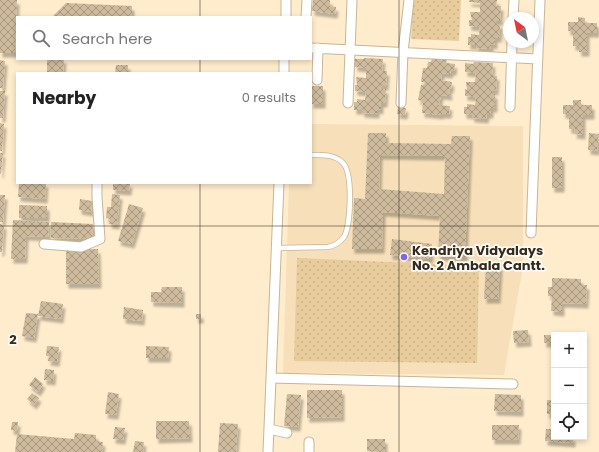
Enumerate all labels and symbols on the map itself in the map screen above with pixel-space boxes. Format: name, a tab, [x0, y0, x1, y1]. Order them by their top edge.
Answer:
north arrow	[503, 12, 539, 48]
place label: Kendriya Vidyalays No. 2 Ambala Cantt.	[412, 241, 545, 275]
marker: Kendriya Vidyalays No. 2 Ambala Cantt.	[399, 252, 409, 262]
text: 2	[9, 330, 17, 349]

